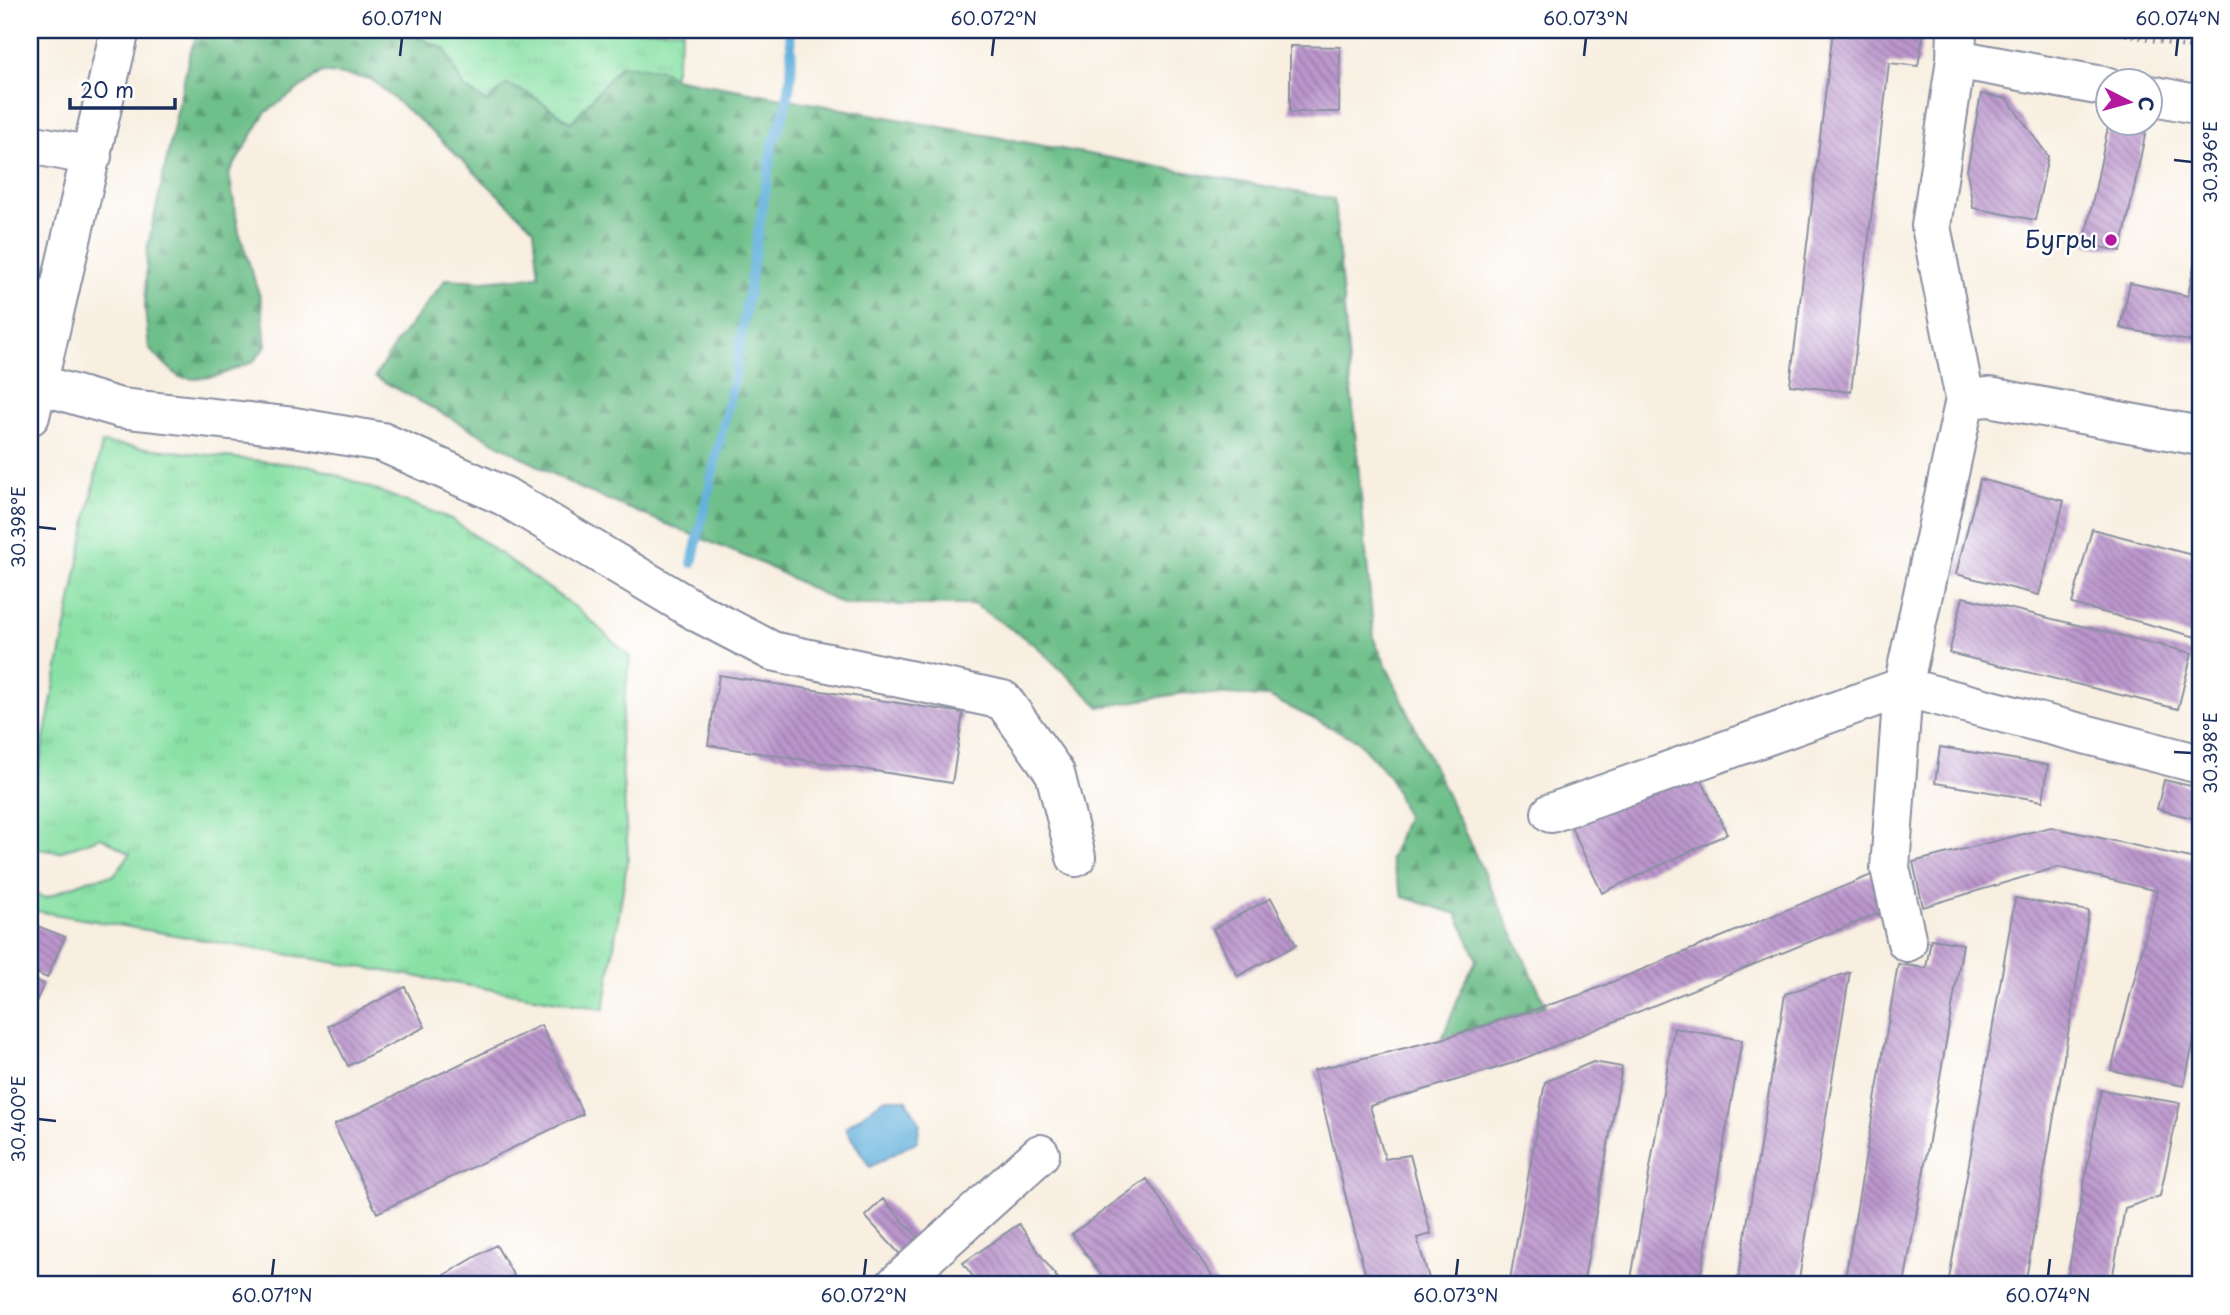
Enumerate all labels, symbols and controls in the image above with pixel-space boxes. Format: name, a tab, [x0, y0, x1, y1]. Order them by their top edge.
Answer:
text: 60.071°N	[361, 4, 443, 31]
text: 60.072°N	[951, 4, 1037, 31]
text: 60.073°N	[1543, 4, 1629, 31]
text: 60.074°N	[2135, 4, 2221, 31]
scale bar	[70, 66, 175, 110]
north arrow	[2094, 66, 2164, 136]
text: 20 m	[80, 73, 134, 105]
text: С	[2132, 95, 2162, 112]
text: 30.396°E	[2196, 121, 2223, 203]
place label: Бугры	[2025, 220, 2097, 256]
marker: Бугры	[2103, 232, 2119, 248]
text: 30.398°E	[4, 486, 31, 568]
text: 30.398°E	[2196, 712, 2223, 794]
text: 30.400°E	[4, 1076, 31, 1162]
text: 60.071°N	[231, 1281, 313, 1308]
text: 60.072°N	[821, 1281, 907, 1308]
text: 60.073°N	[1413, 1281, 1499, 1308]
text: 60.074°N	[2005, 1281, 2091, 1308]

